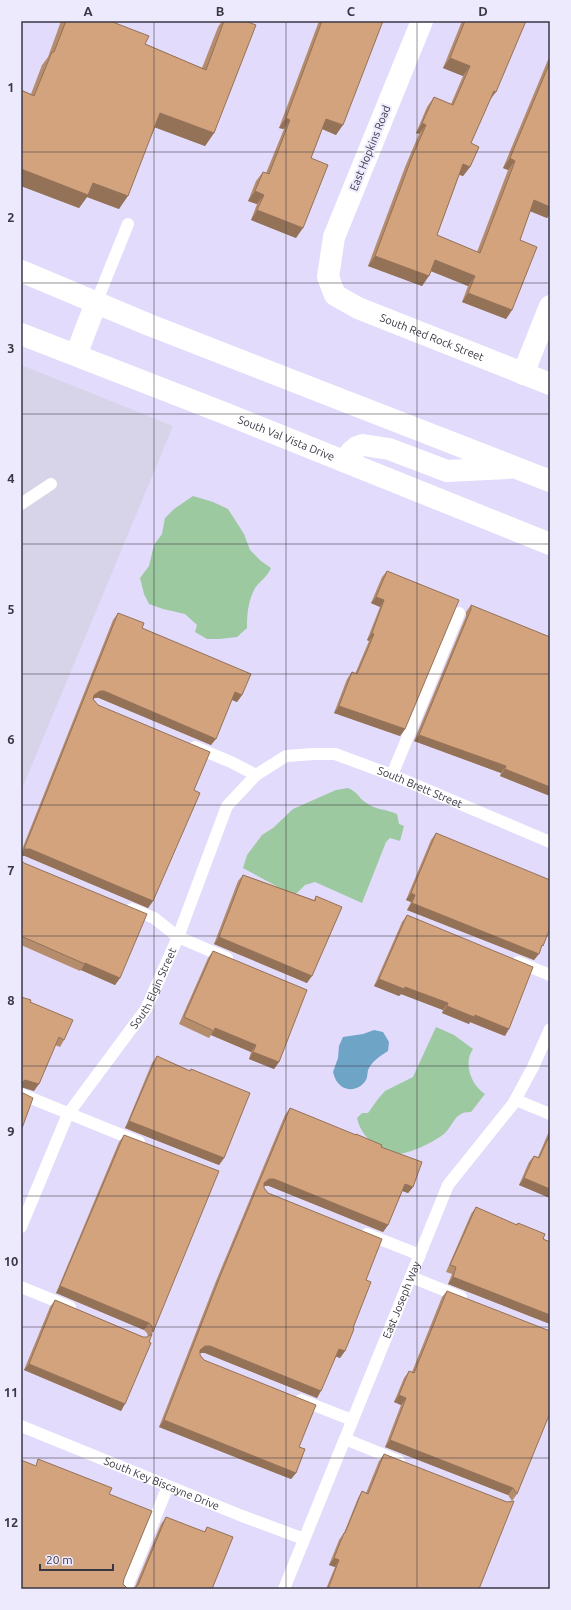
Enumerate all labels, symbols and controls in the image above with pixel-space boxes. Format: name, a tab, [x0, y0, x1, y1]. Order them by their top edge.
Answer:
text: A	[83, 4, 93, 18]
text: B	[216, 4, 225, 18]
text: C	[347, 4, 356, 18]
text: D	[478, 4, 488, 18]
text: 1	[7, 80, 15, 94]
street label: East Hopkins Road	[347, 104, 393, 192]
text: 2	[7, 210, 15, 224]
street label: South Red Rock Street	[378, 311, 486, 363]
text: 3	[7, 341, 15, 355]
street label: South Val Vista Drive	[236, 413, 336, 463]
text: 4	[7, 471, 15, 485]
text: 5	[7, 602, 15, 616]
text: 6	[7, 732, 15, 746]
street label: South Brett Street	[376, 764, 465, 810]
text: 7	[7, 863, 15, 877]
street label: South Elgin Street	[128, 945, 179, 1031]
text: 8	[7, 993, 15, 1007]
text: 9	[7, 1124, 15, 1138]
text: 10	[4, 1254, 18, 1268]
street label: East Joseph Way	[380, 1259, 423, 1340]
text: 11	[4, 1385, 18, 1399]
street label: South Key Biscayne Drive	[102, 1454, 221, 1512]
text: 12	[4, 1515, 18, 1529]
scale bar	[40, 1546, 113, 1572]
text: 20 m	[46, 1553, 73, 1566]

